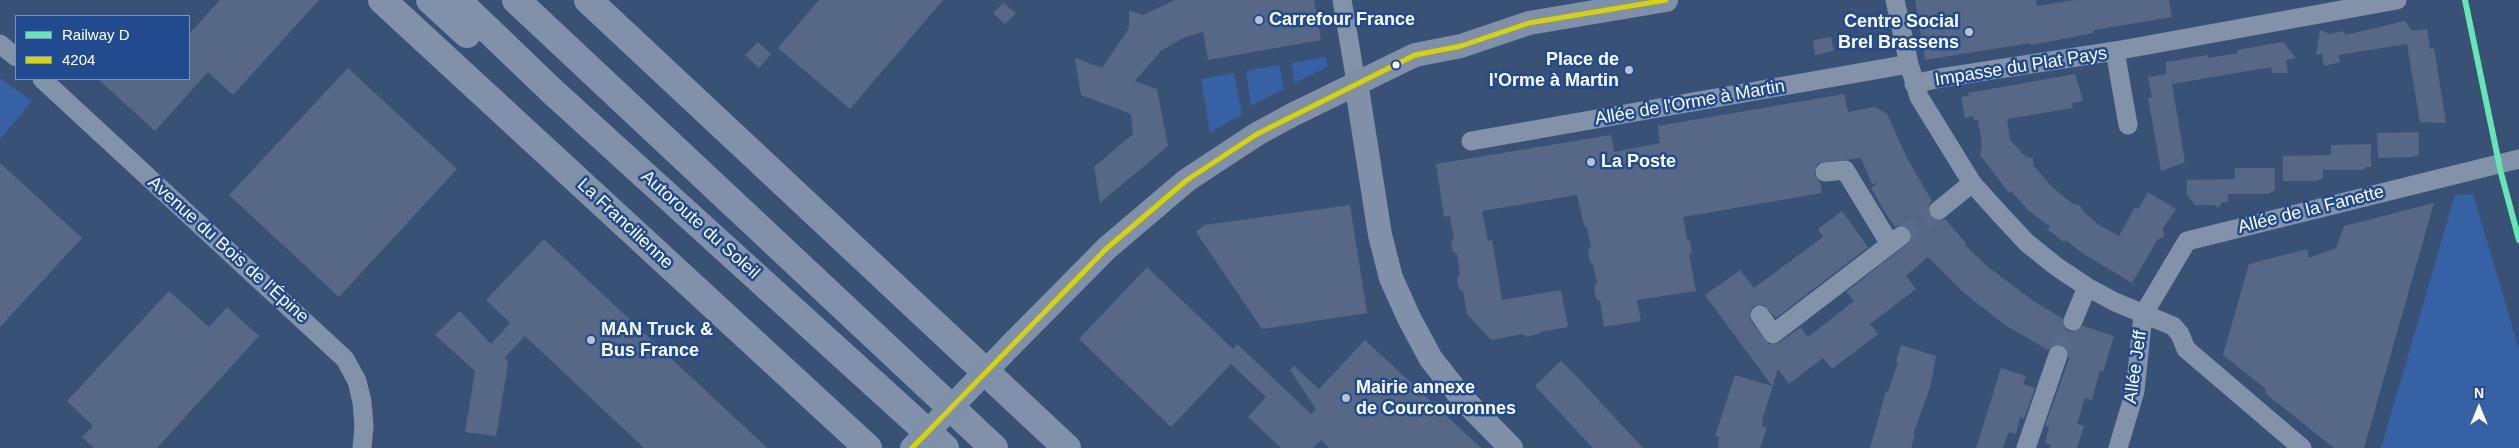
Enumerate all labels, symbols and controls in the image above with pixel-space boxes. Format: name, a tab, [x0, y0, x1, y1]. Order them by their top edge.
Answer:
place label: Carrefour France	[1269, 9, 1415, 31]
place label: Centre Social Brel Brassens	[1838, 11, 1959, 54]
marker: Carrefour France	[1253, 14, 1265, 26]
legend	[15, 15, 190, 80]
text: Railway D	[62, 26, 130, 43]
marker: Centre Social Brel Brassens	[1963, 26, 1975, 38]
street label: Impasse du Plat Pays	[1933, 43, 2109, 91]
place label: Place de l'Orme à Martin	[1489, 49, 1619, 92]
text: 4204	[62, 51, 95, 68]
unlabelled marker	[1391, 60, 1401, 70]
marker: Place de l'Orme à Martin	[1623, 64, 1635, 76]
street label: Allée de l'Orme à Martin	[1593, 76, 1787, 130]
place label: La Poste	[1601, 151, 1676, 173]
marker: La Poste	[1585, 156, 1597, 168]
street label: Autoroute du Soleil	[636, 166, 764, 284]
street label: Avenue du Bois de l'Épine	[143, 172, 313, 328]
street label: La Francilienne	[573, 174, 677, 274]
street label: Allée de la Fanette	[2236, 181, 2386, 239]
place label: MAN Truck & Bus France	[601, 319, 713, 362]
street label: Allée Jeff	[2120, 329, 2152, 405]
marker: MAN Truck & Bus France	[585, 334, 597, 346]
place label: Mairie annexe de Courcouronnes	[1356, 377, 1516, 419]
north arrow	[2454, 383, 2504, 433]
text: N	[2474, 385, 2484, 401]
marker: Mairie annexe de Courcouronnes	[1340, 392, 1352, 404]

